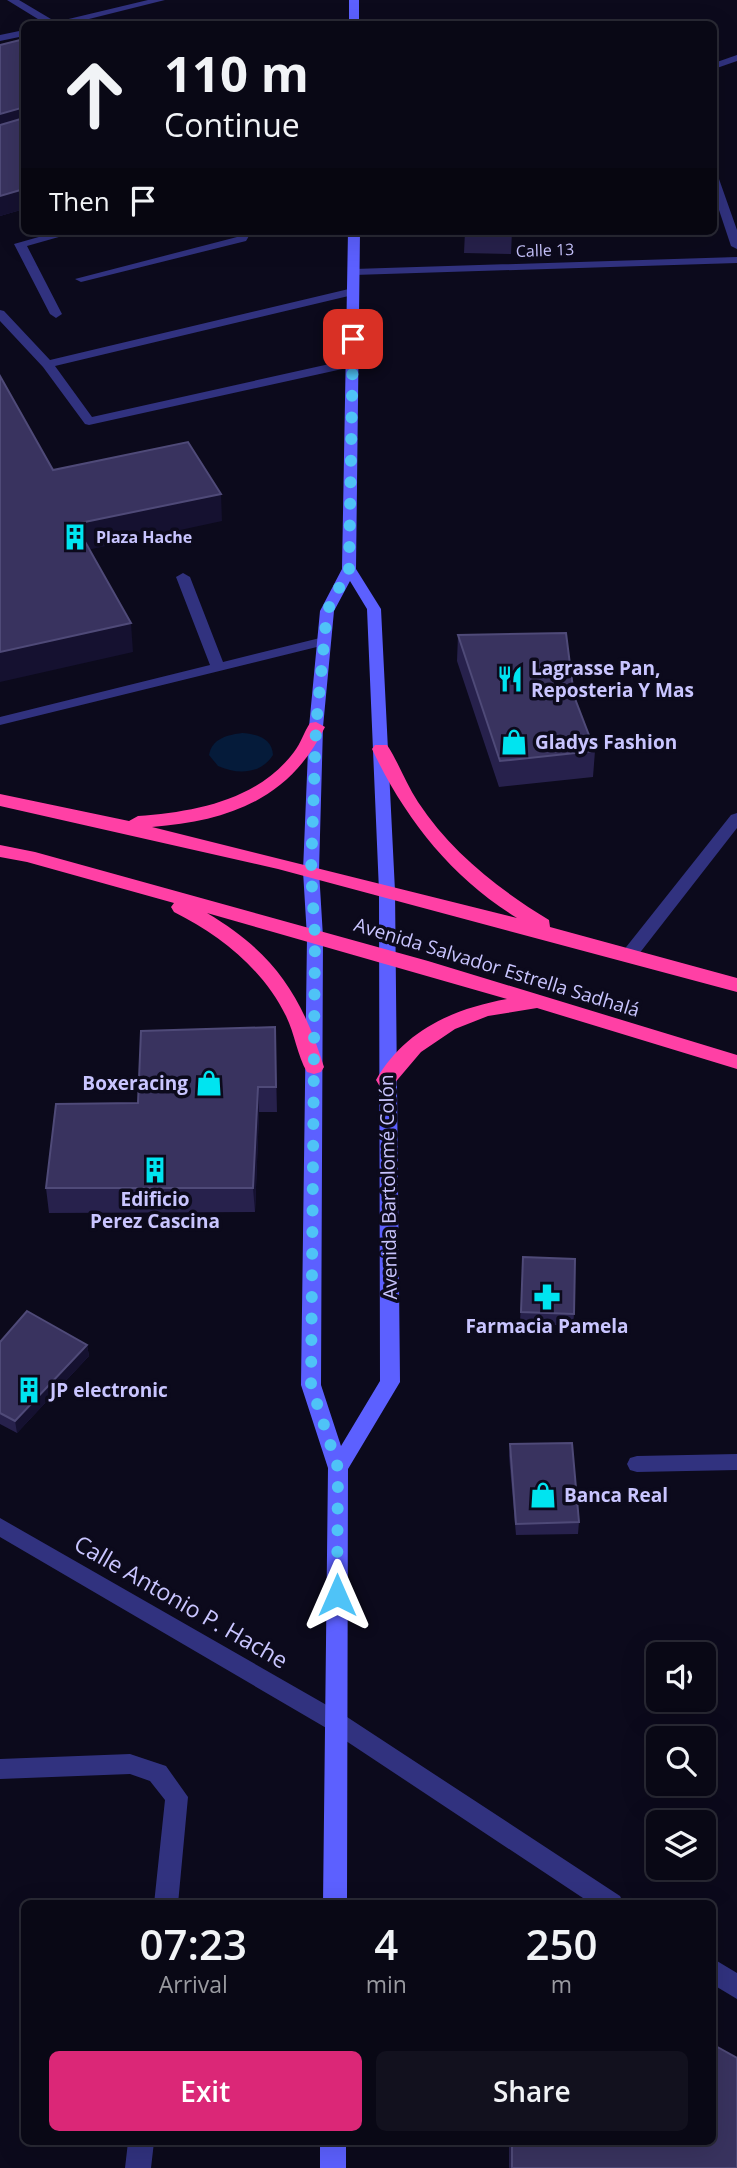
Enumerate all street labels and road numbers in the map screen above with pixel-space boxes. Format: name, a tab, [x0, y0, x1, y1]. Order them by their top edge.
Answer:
street label: Calle 13	[515, 238, 575, 262]
street label: Avenida Salvador Estrella Sadhalá	[351, 911, 643, 1023]
street label: Avenida Bartolomé Colón	[373, 1074, 403, 1300]
street label: Calle Antonio P. Hache	[69, 1527, 294, 1675]

